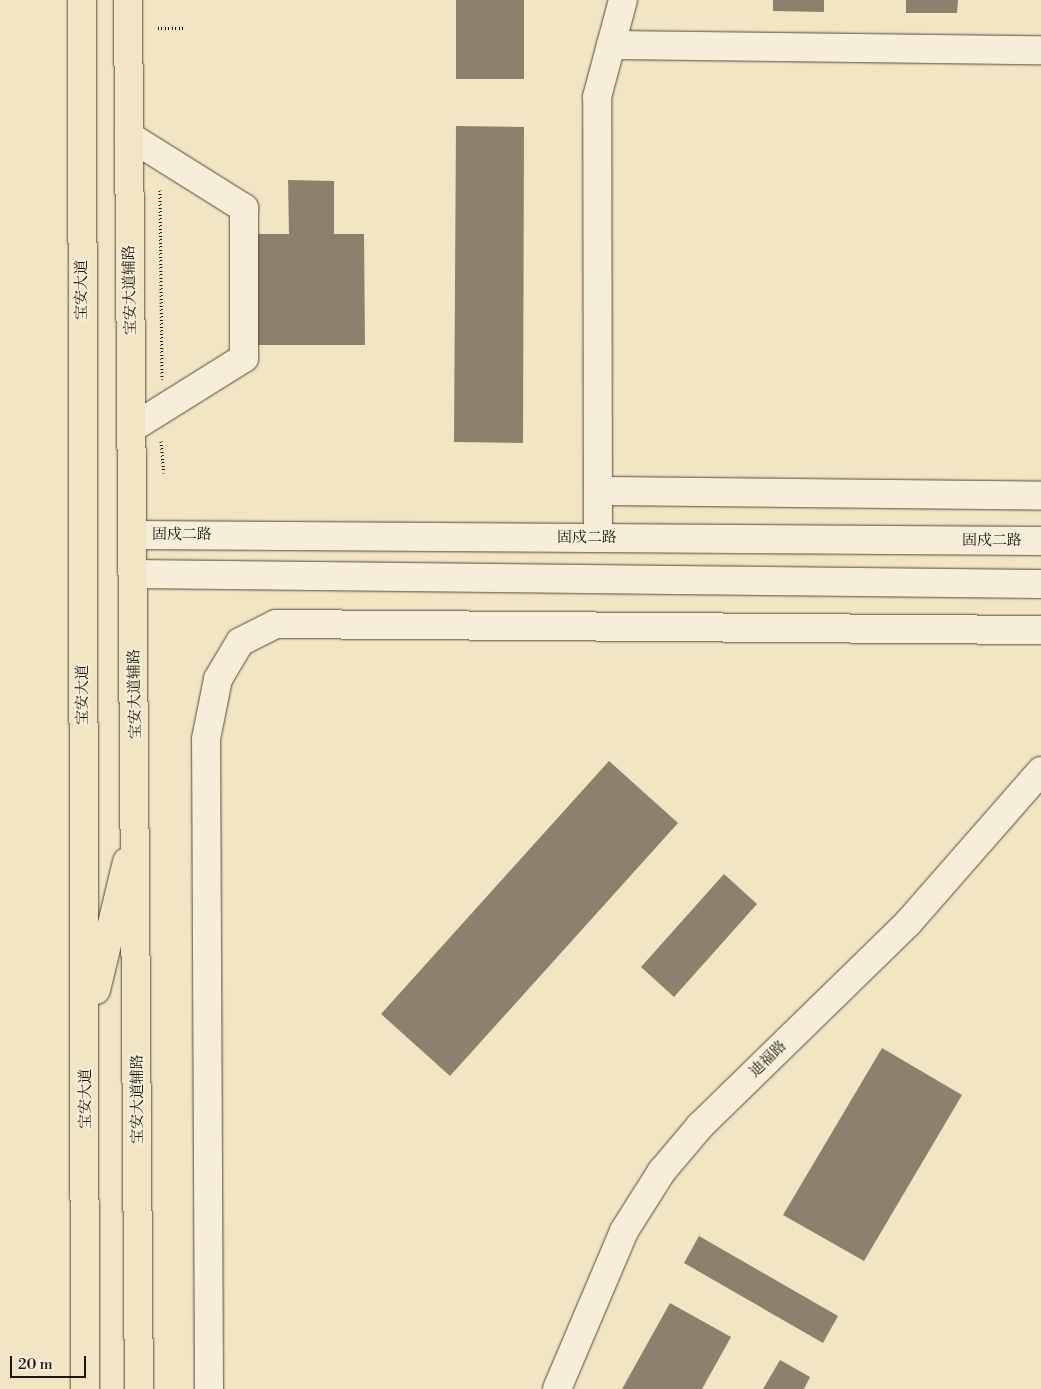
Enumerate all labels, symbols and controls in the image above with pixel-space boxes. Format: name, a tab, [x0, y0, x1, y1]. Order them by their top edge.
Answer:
street label: 宝安大道辅路	[120, 245, 140, 335]
street label: 宝安大道	[73, 260, 91, 320]
street label: 固戍二路	[152, 526, 212, 544]
street label: 固戍二路	[557, 529, 617, 547]
street label: 固戍二路	[962, 532, 1022, 550]
street label: 宝安大道辅路	[125, 649, 145, 739]
street label: 宝安大道	[74, 665, 92, 725]
street label: 迪福路	[746, 1037, 790, 1081]
street label: 宝安大道辅路	[129, 1054, 147, 1144]
street label: 宝安大道	[77, 1069, 95, 1129]
scale bar	[12, 1346, 89, 1378]
text: 20 m	[18, 1355, 53, 1374]

